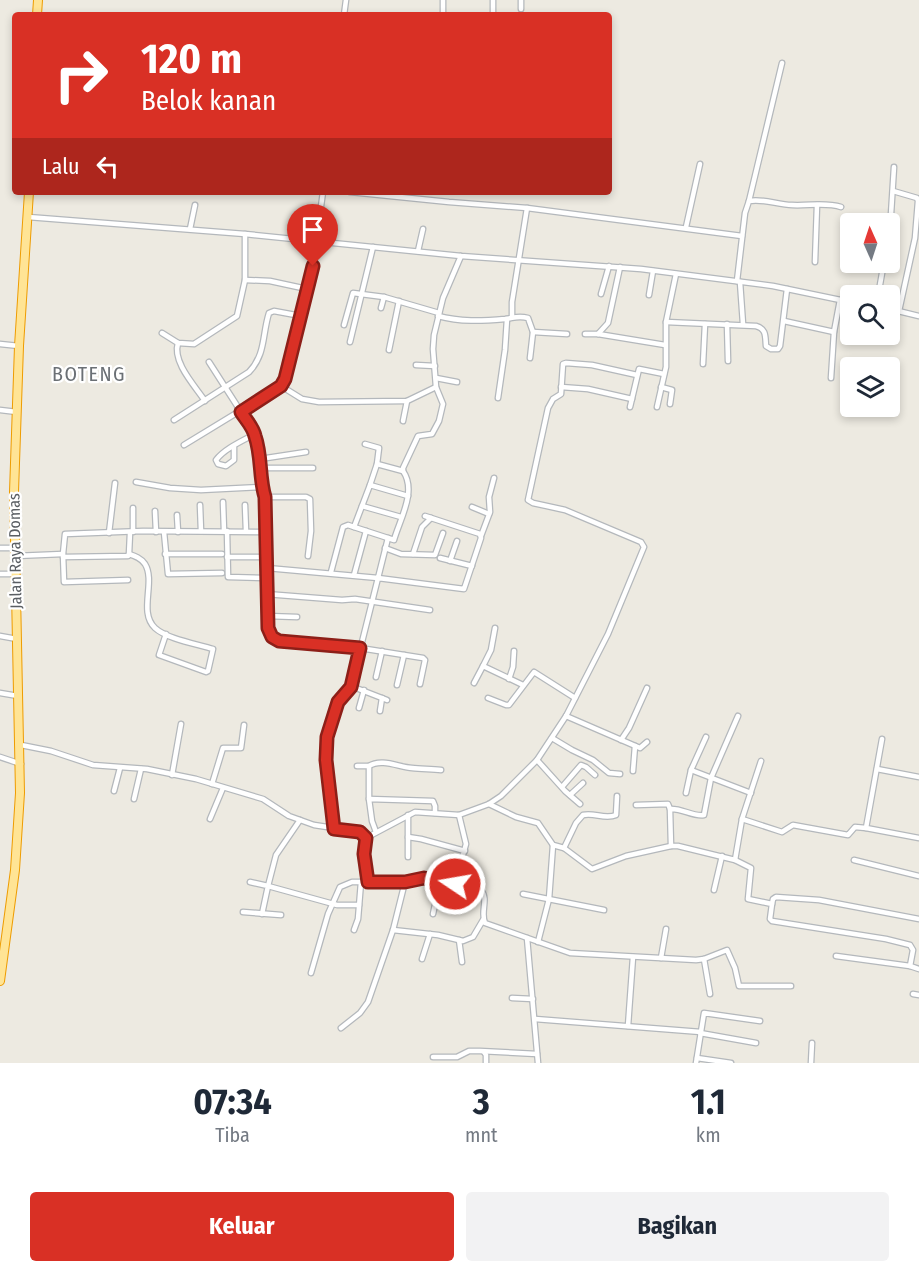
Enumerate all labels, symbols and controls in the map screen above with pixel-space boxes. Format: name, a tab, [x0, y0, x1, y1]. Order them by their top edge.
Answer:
text: 120 m	[141, 34, 242, 84]
icon: right	[42, 36, 120, 114]
text: Belok kanan	[141, 85, 276, 117]
icon: left	[91, 150, 124, 183]
text: Lalu	[42, 153, 79, 180]
pin	[287, 204, 338, 266]
icon: arrive	[296, 213, 329, 246]
north arrow	[840, 213, 900, 273]
map controls	[840, 213, 900, 417]
button: search	[840, 285, 900, 345]
button: layers	[840, 357, 900, 417]
district label: BOTENG	[52, 362, 126, 386]
street label: Jalan Raya Domas	[4, 493, 26, 609]
position arrow	[423, 852, 487, 916]
text: 07:34	[193, 1080, 272, 1124]
text: 3	[473, 1080, 490, 1124]
text: 1.1	[691, 1080, 726, 1124]
text: Tiba	[215, 1123, 250, 1147]
text: mnt	[465, 1123, 497, 1147]
text: km	[696, 1123, 721, 1147]
button: Keluar	[30, 1192, 454, 1261]
button: Bagikan	[466, 1192, 889, 1261]

